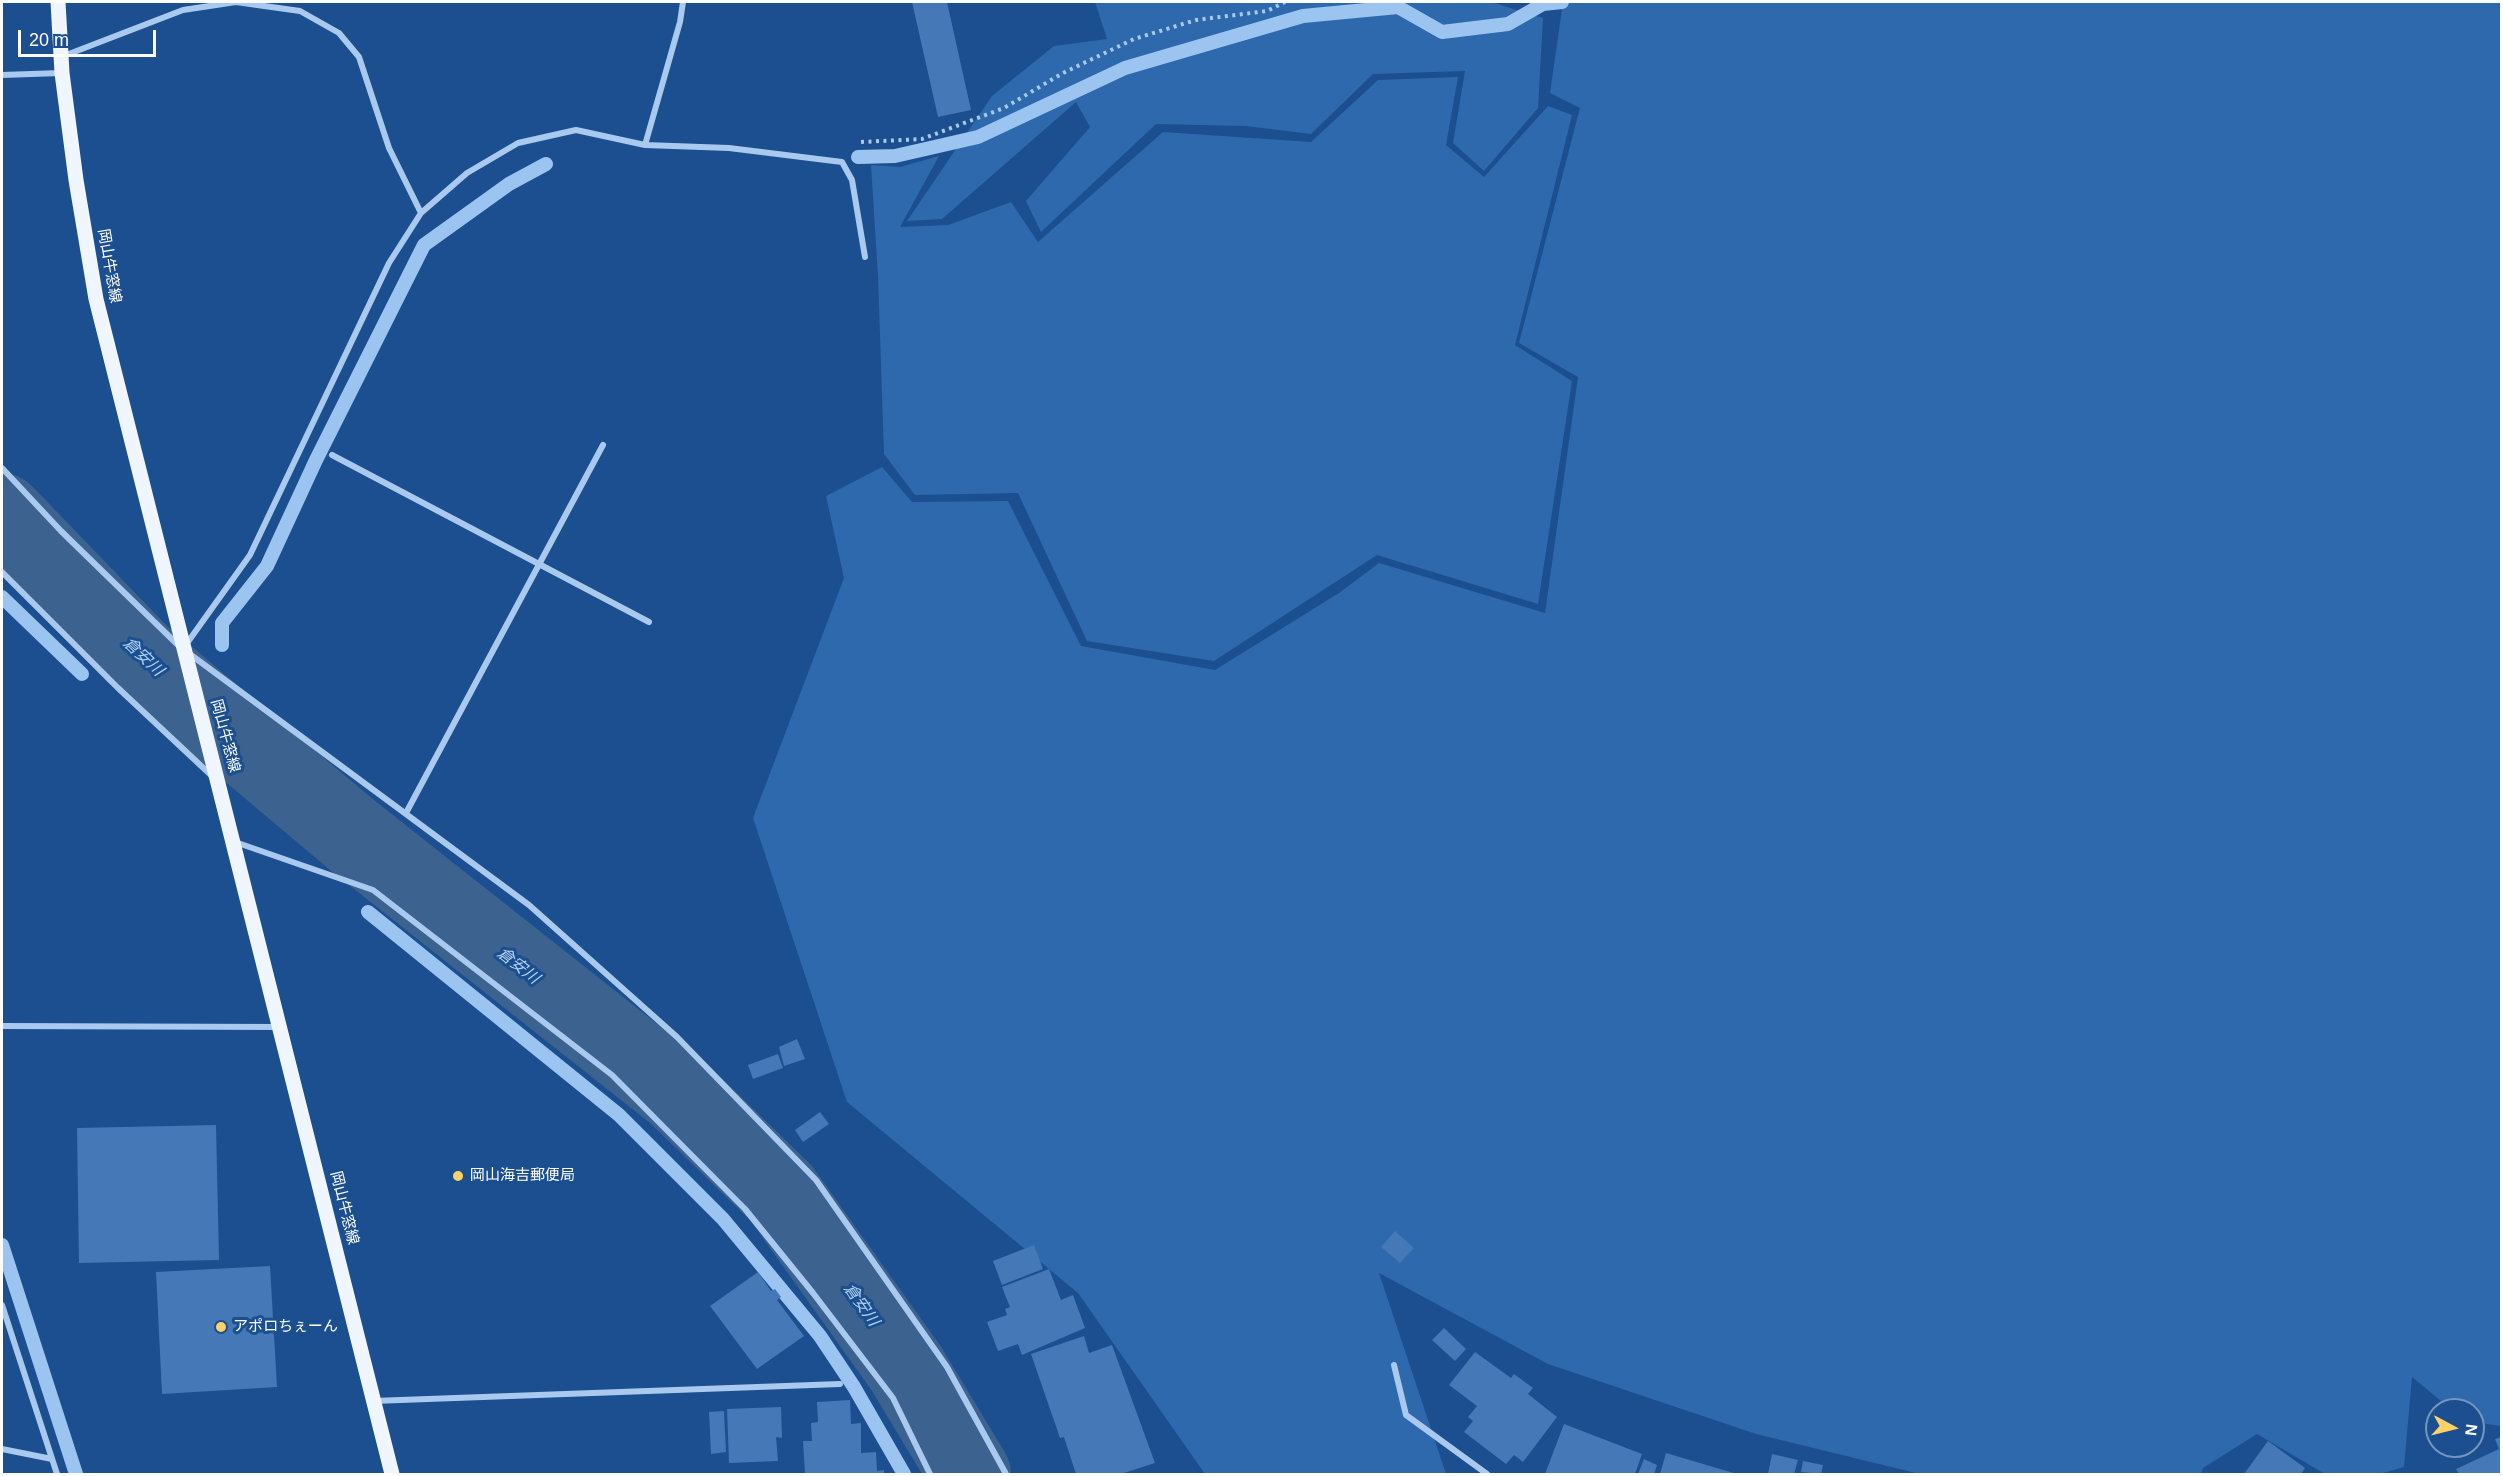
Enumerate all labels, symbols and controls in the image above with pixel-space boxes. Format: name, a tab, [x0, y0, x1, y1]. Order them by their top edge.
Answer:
scale bar	[21, 18, 159, 56]
text: 20 m	[29, 30, 69, 50]
street label: 岡山牛窓線	[94, 228, 124, 304]
water label: 倉安川	[119, 634, 167, 680]
street label: 岡山牛窓線	[207, 697, 243, 775]
water label: 倉安川	[493, 944, 543, 988]
place label: 岡山海吉郵便局	[470, 1167, 575, 1185]
street label: 岡山牛窓線	[326, 1169, 362, 1247]
marker: 岡山海吉郵便局	[451, 1169, 465, 1183]
water label: 倉安川	[839, 1280, 883, 1330]
place label: アポロちぇーん	[233, 1318, 338, 1336]
marker: アポロちぇーん	[214, 1320, 228, 1334]
north arrow	[2425, 1398, 2485, 1458]
text: N	[2462, 1423, 2481, 1437]

